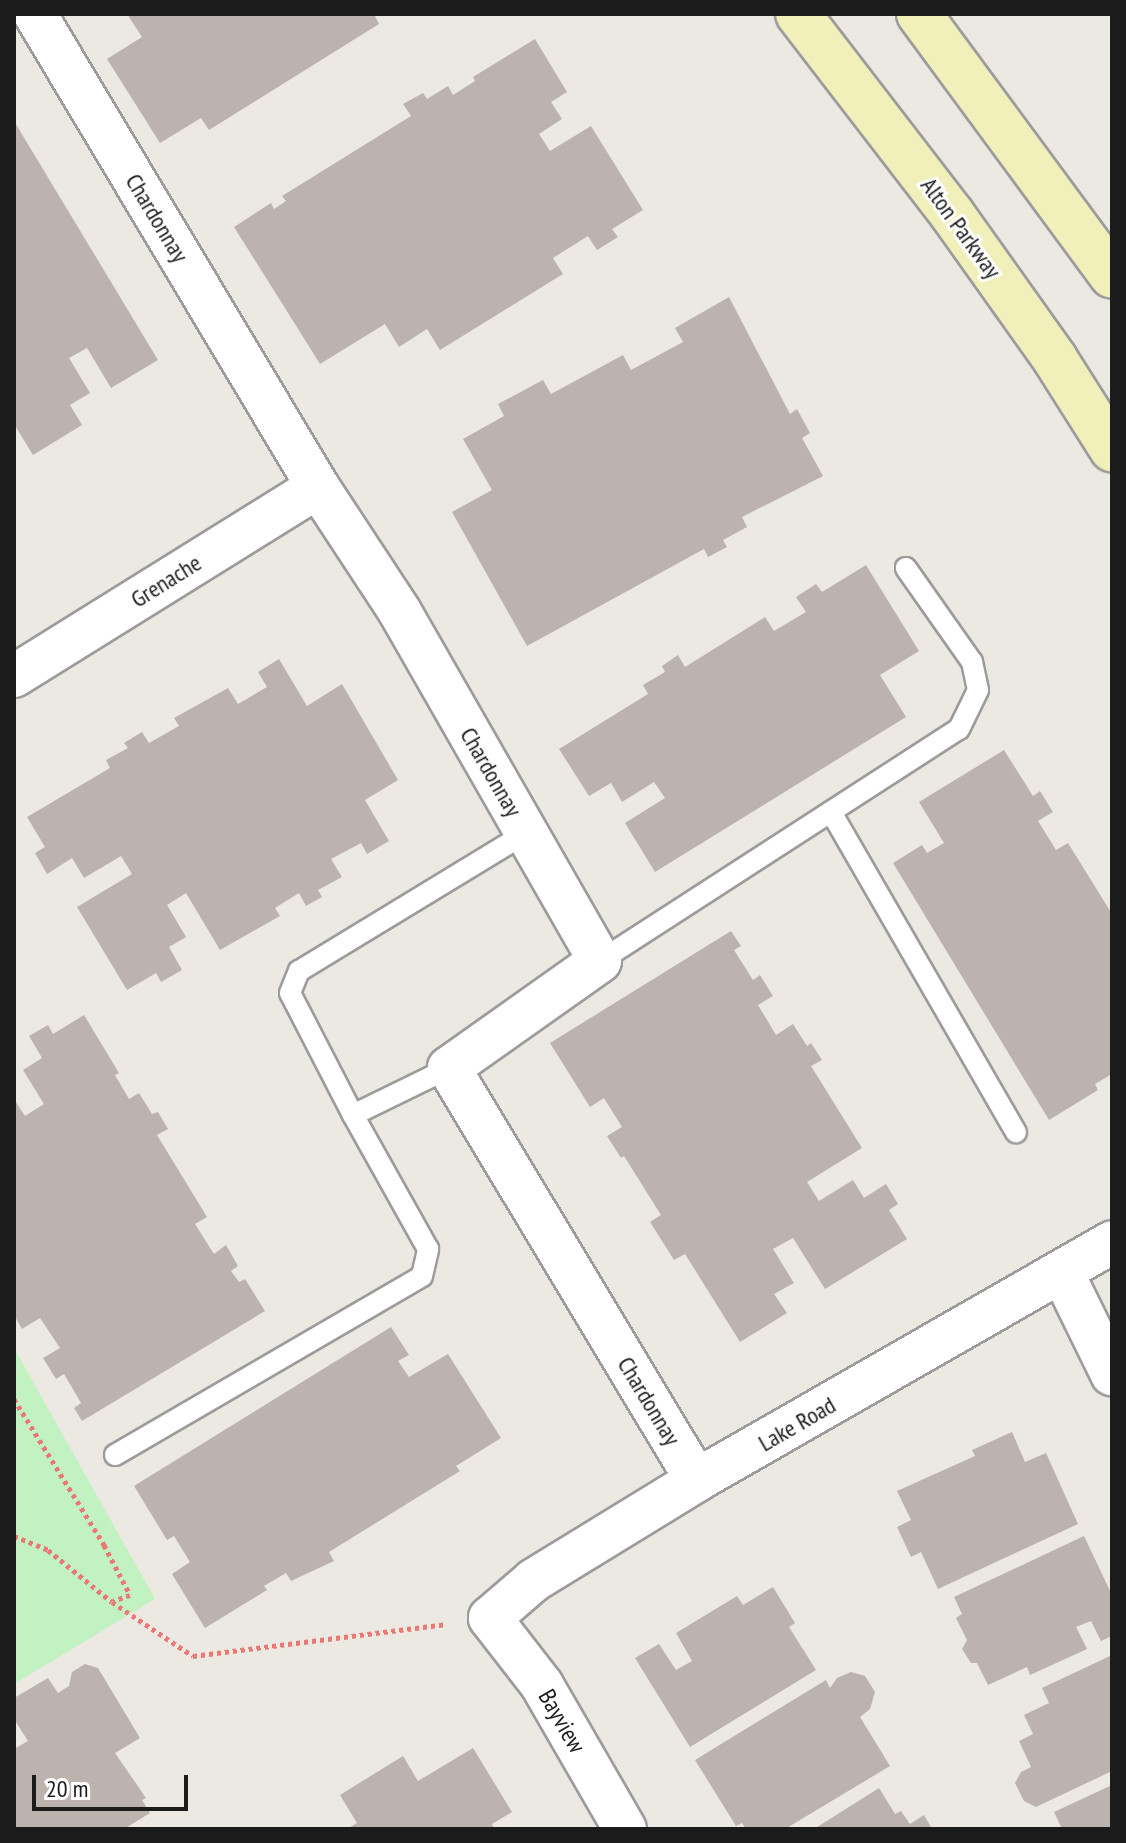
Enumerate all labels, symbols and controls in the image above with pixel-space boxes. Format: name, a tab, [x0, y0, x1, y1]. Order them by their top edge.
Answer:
street label: Chardonnay	[119, 169, 195, 267]
street label: Alton Parkway	[915, 172, 1007, 284]
street label: Grenache	[126, 548, 206, 614]
street label: Chardonnay	[454, 722, 528, 822]
street label: Chardonnay	[611, 1352, 687, 1450]
street label: Lake Road	[753, 1390, 841, 1458]
street label: Bayview	[532, 1684, 592, 1758]
scale bar	[36, 1759, 192, 1809]
text: 20 m	[46, 1773, 88, 1804]

